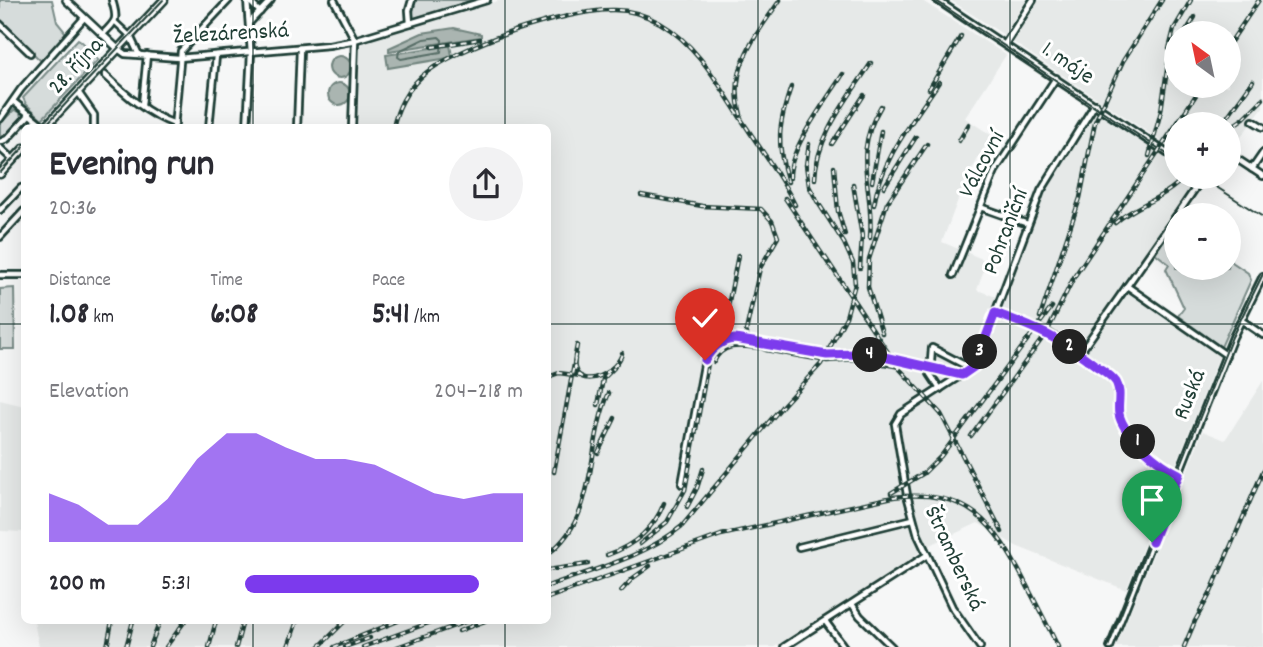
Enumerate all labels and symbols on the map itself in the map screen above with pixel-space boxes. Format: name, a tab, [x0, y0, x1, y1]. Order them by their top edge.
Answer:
street label: Železárenská	[172, 15, 290, 55]
north arrow	[1164, 21, 1241, 98]
street label: 28. října	[42, 30, 113, 103]
street label: 1. máje	[1034, 34, 1100, 94]
street label: Válcovní	[952, 124, 1015, 205]
street label: Pohraniční	[976, 183, 1039, 280]
pin	[675, 288, 735, 360]
pin: 2	[1052, 330, 1088, 364]
pin: 3	[962, 334, 998, 370]
pin: 4	[852, 338, 888, 372]
street label: Ruská	[1166, 364, 1216, 425]
pin: 1	[1120, 424, 1156, 460]
pin	[1122, 470, 1182, 542]
street label: Štramberská	[914, 501, 992, 617]

